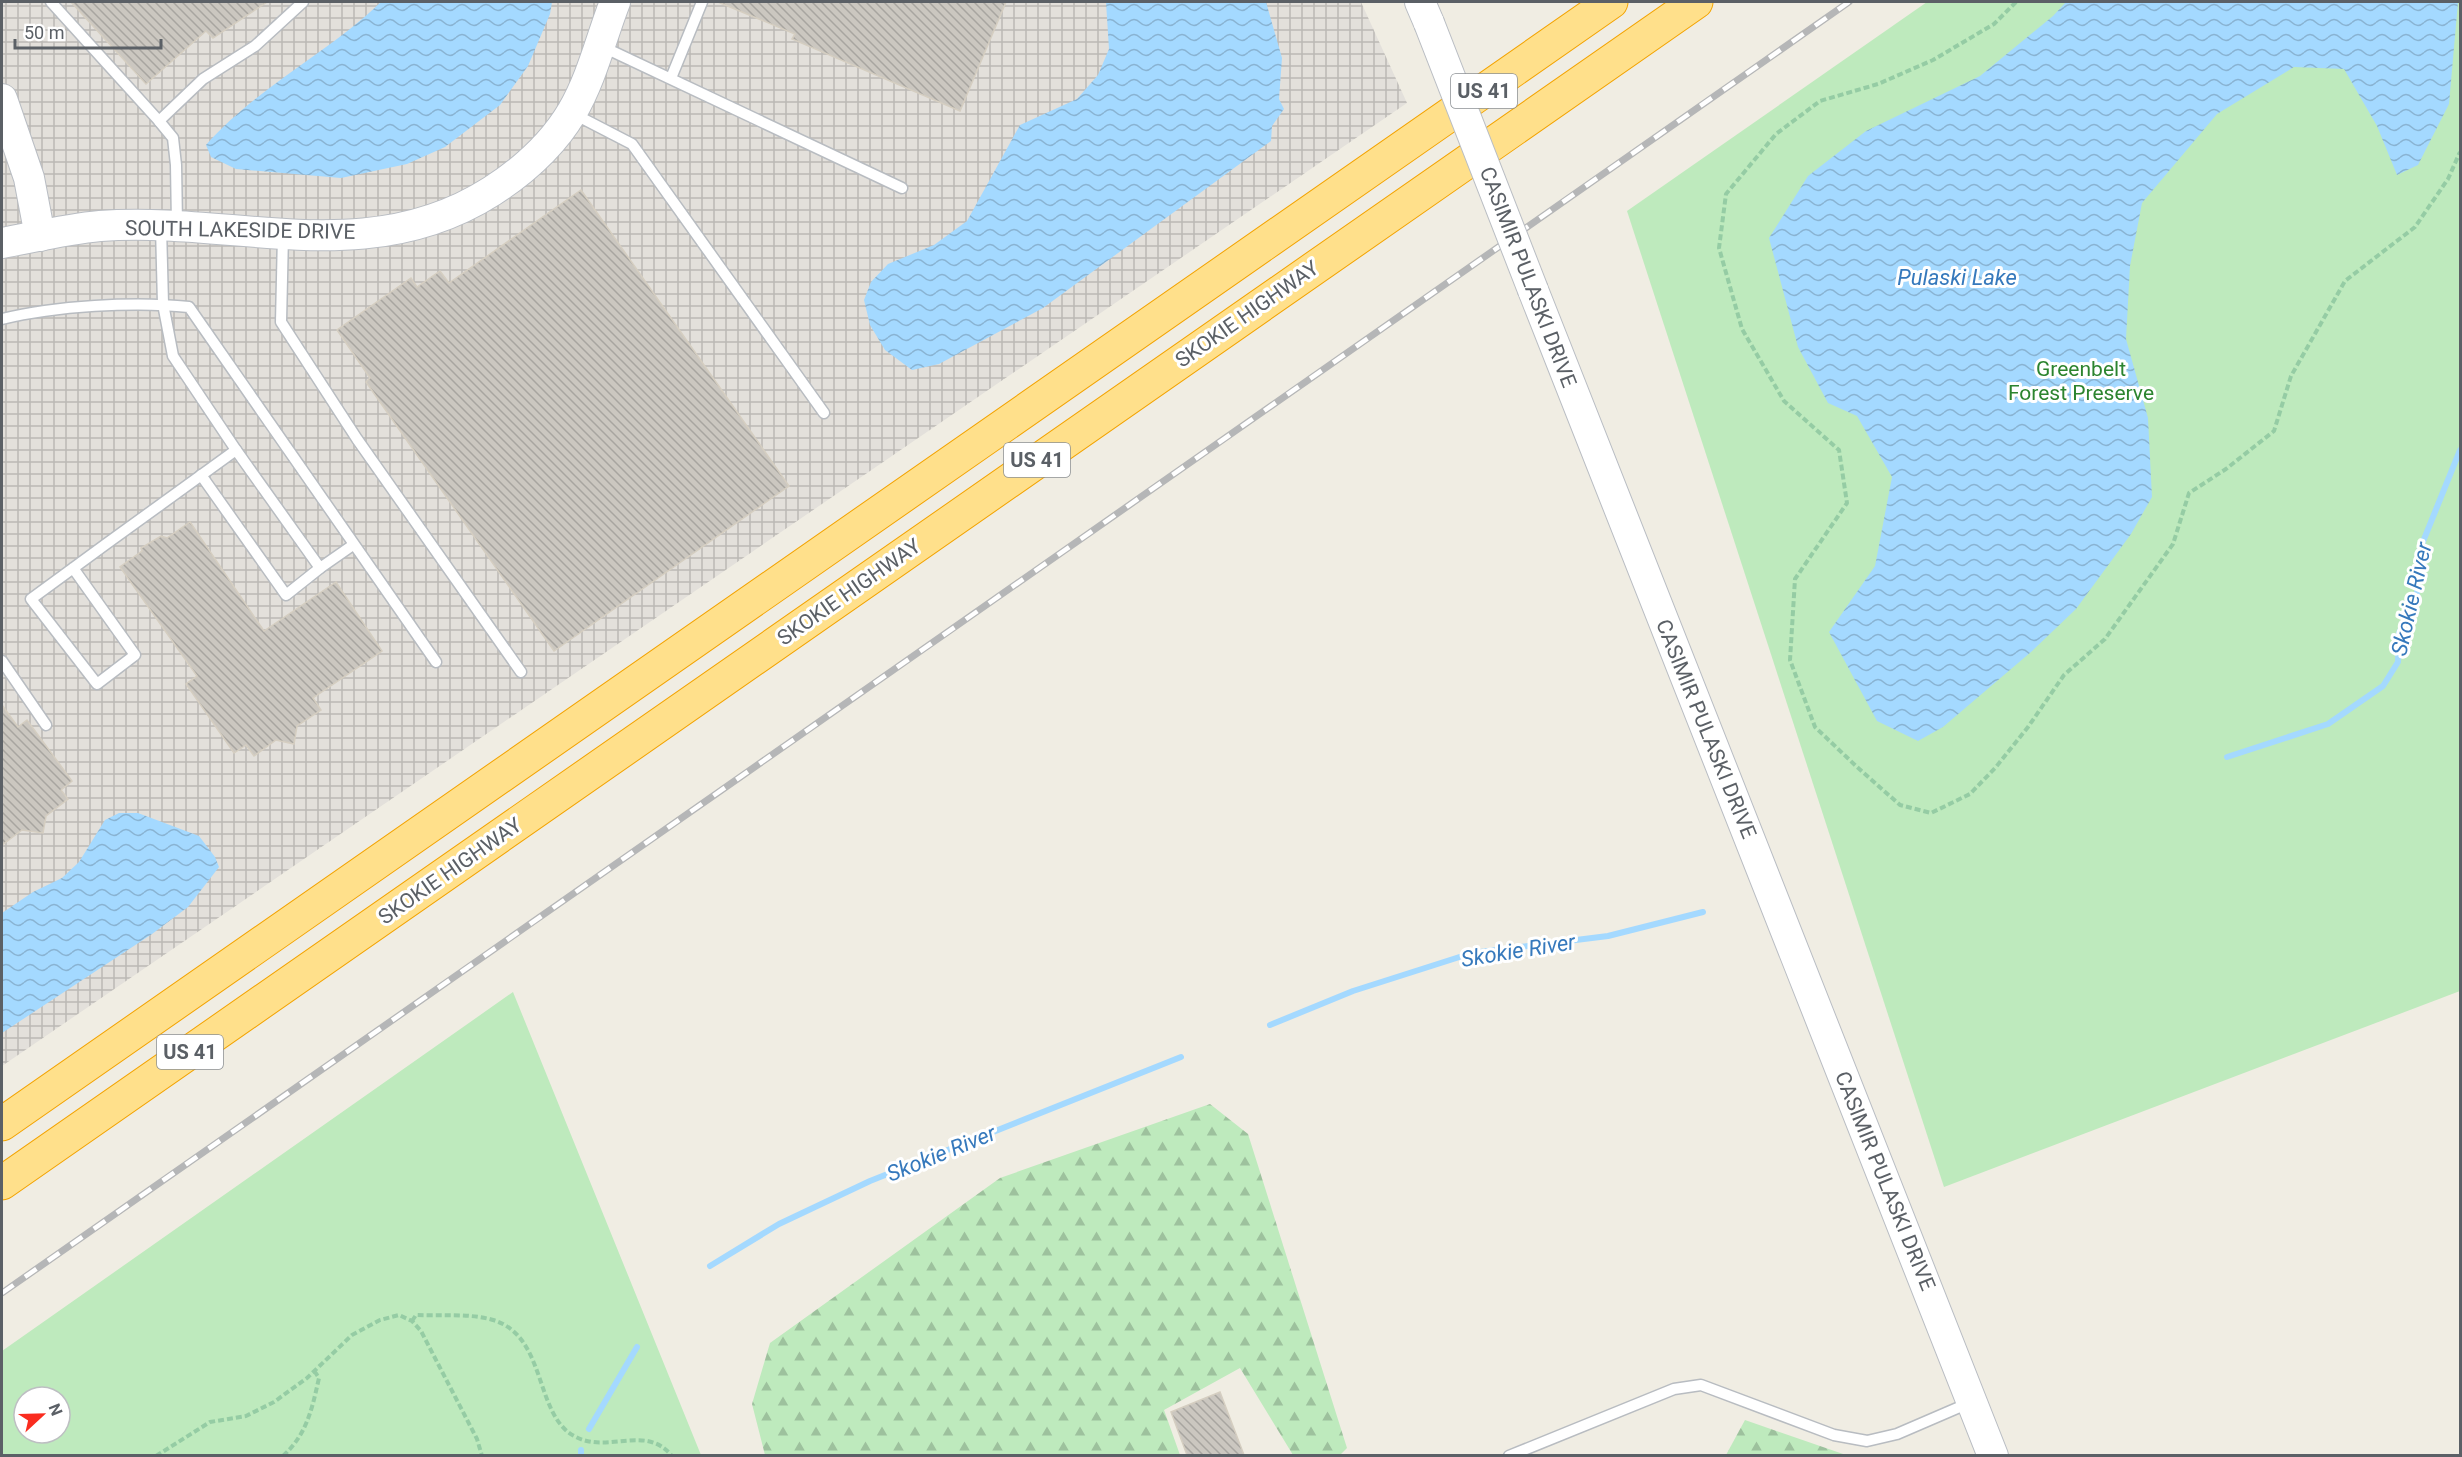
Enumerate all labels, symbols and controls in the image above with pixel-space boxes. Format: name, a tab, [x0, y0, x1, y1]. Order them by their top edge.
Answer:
scale bar	[15, 12, 160, 50]
text: 50 m	[24, 22, 64, 43]
road number: US 41	[1451, 74, 1517, 108]
street label: CASIMIR PULASKI DRIVE	[1475, 163, 1581, 391]
street label: SOUTH LAKESIDE DRIVE	[125, 216, 355, 244]
street label: SKOKIE HIGHWAY	[1171, 255, 1324, 372]
water label: Pulaski Lake	[1897, 265, 2017, 290]
park label: Greenbelt Forest Preserve	[2008, 357, 2154, 405]
road number: US 41	[1004, 443, 1070, 477]
street label: SKOKIE HIGHWAY	[773, 533, 926, 650]
water label: Skokie River	[2386, 539, 2437, 658]
street label: CASIMIR PULASKI DRIVE	[1651, 616, 1761, 842]
street label: SKOKIE HIGHWAY	[374, 812, 527, 929]
water label: Skokie River	[1459, 929, 1578, 972]
road number: US 41	[157, 1035, 223, 1069]
street label: CASIMIR PULASKI DRIVE	[1830, 1068, 1940, 1294]
water label: Skokie River	[883, 1120, 1000, 1187]
north arrow	[12, 1385, 72, 1445]
text: N	[45, 1401, 66, 1418]

